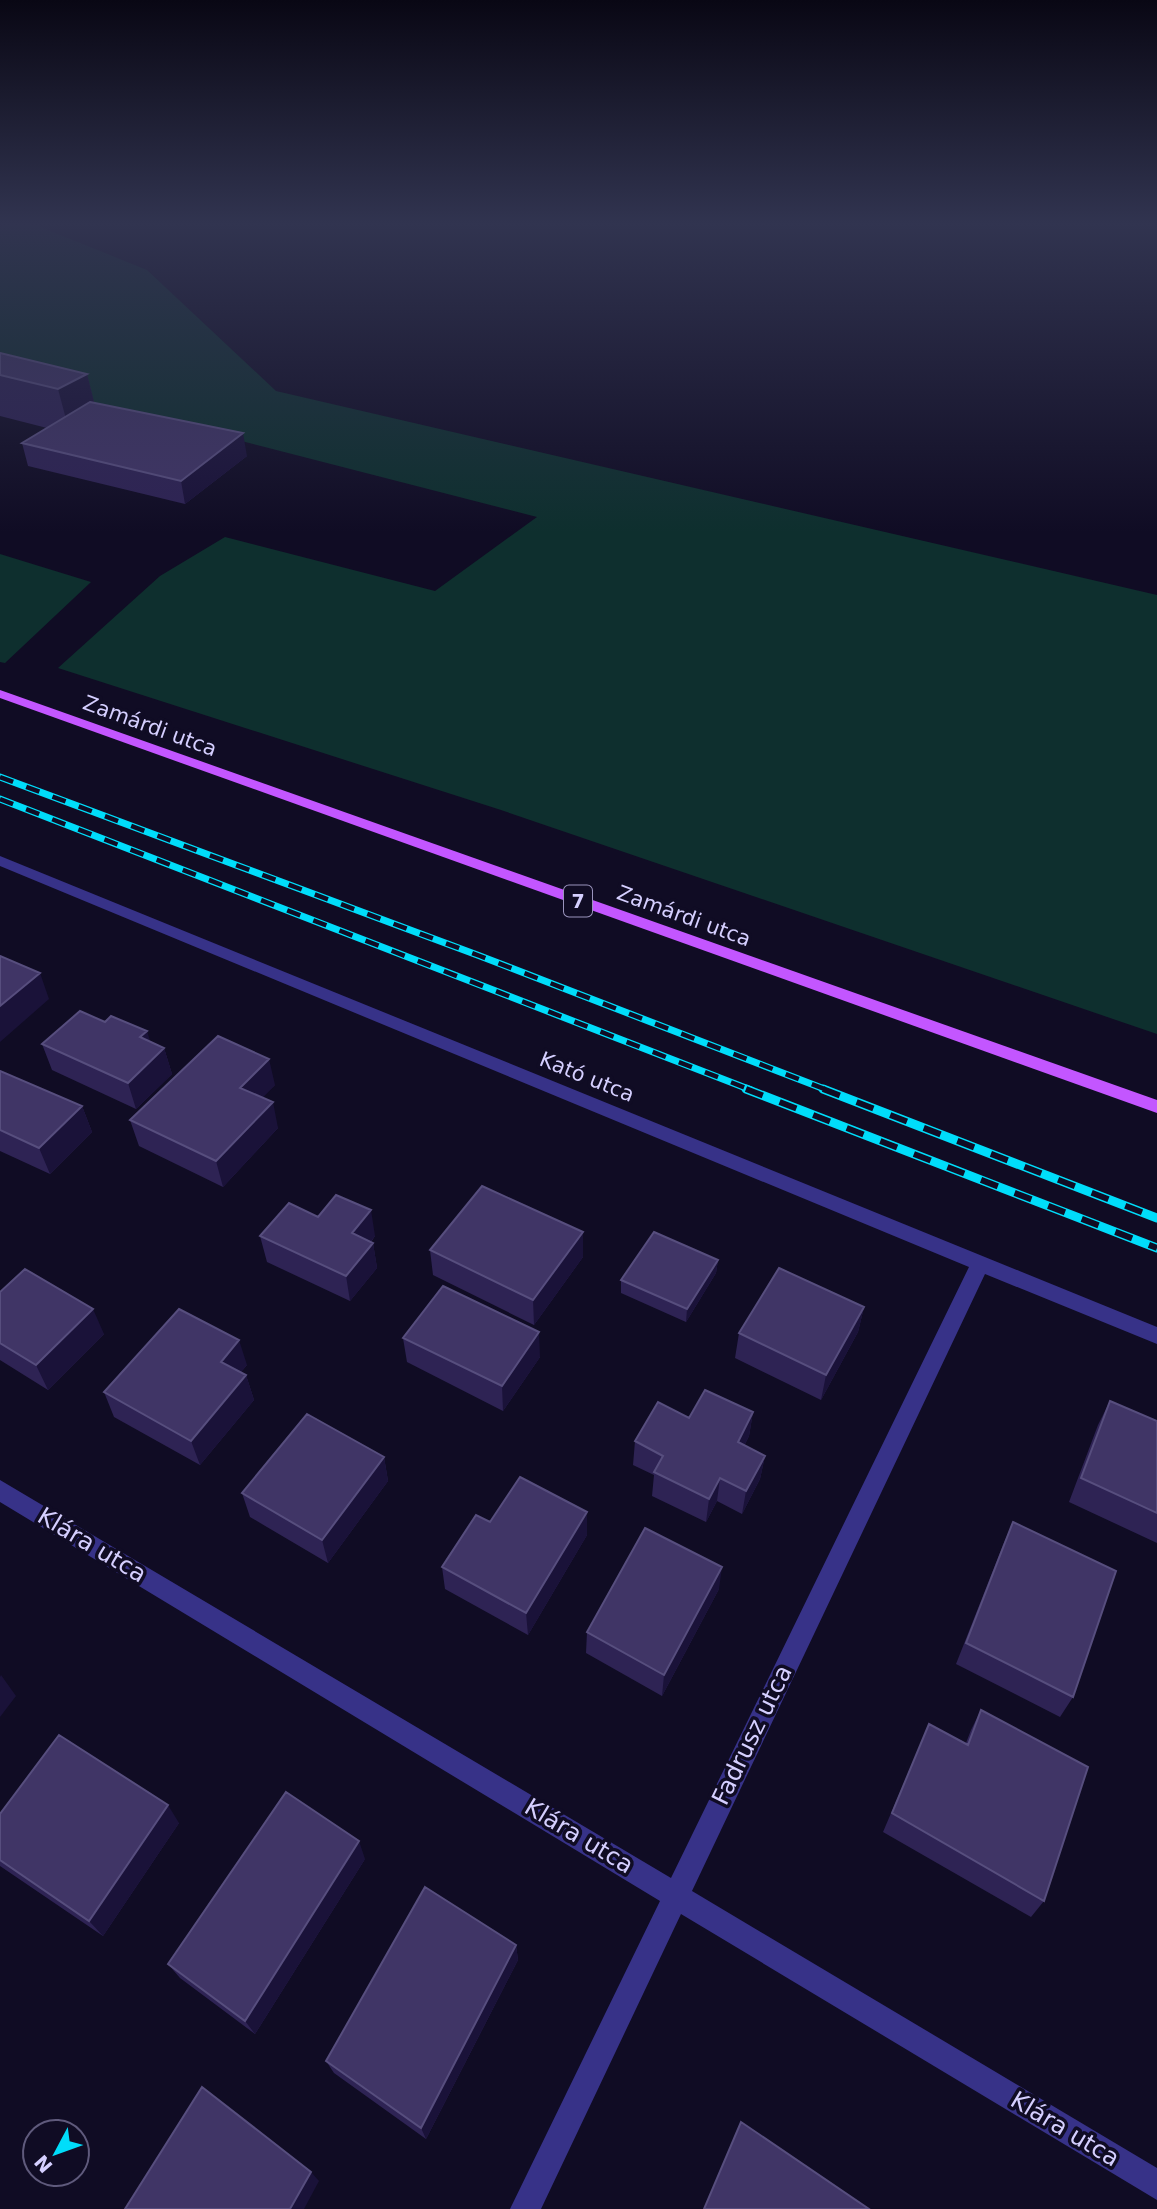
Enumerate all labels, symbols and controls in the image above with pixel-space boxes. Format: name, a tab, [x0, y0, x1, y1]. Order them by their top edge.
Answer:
street label: Zamárdi utca	[80, 691, 220, 761]
street label: Zamárdi utca	[614, 881, 754, 951]
road number: 7	[564, 886, 592, 917]
street label: Kató utca	[536, 1047, 638, 1107]
street label: Klára utca	[33, 1502, 151, 1588]
street label: Fadrusz utca	[706, 1661, 798, 1809]
street label: Klára utca	[520, 1793, 638, 1879]
street label: Klára utca	[1006, 2086, 1124, 2172]
north arrow	[21, 2118, 91, 2188]
text: N	[30, 2151, 57, 2177]

